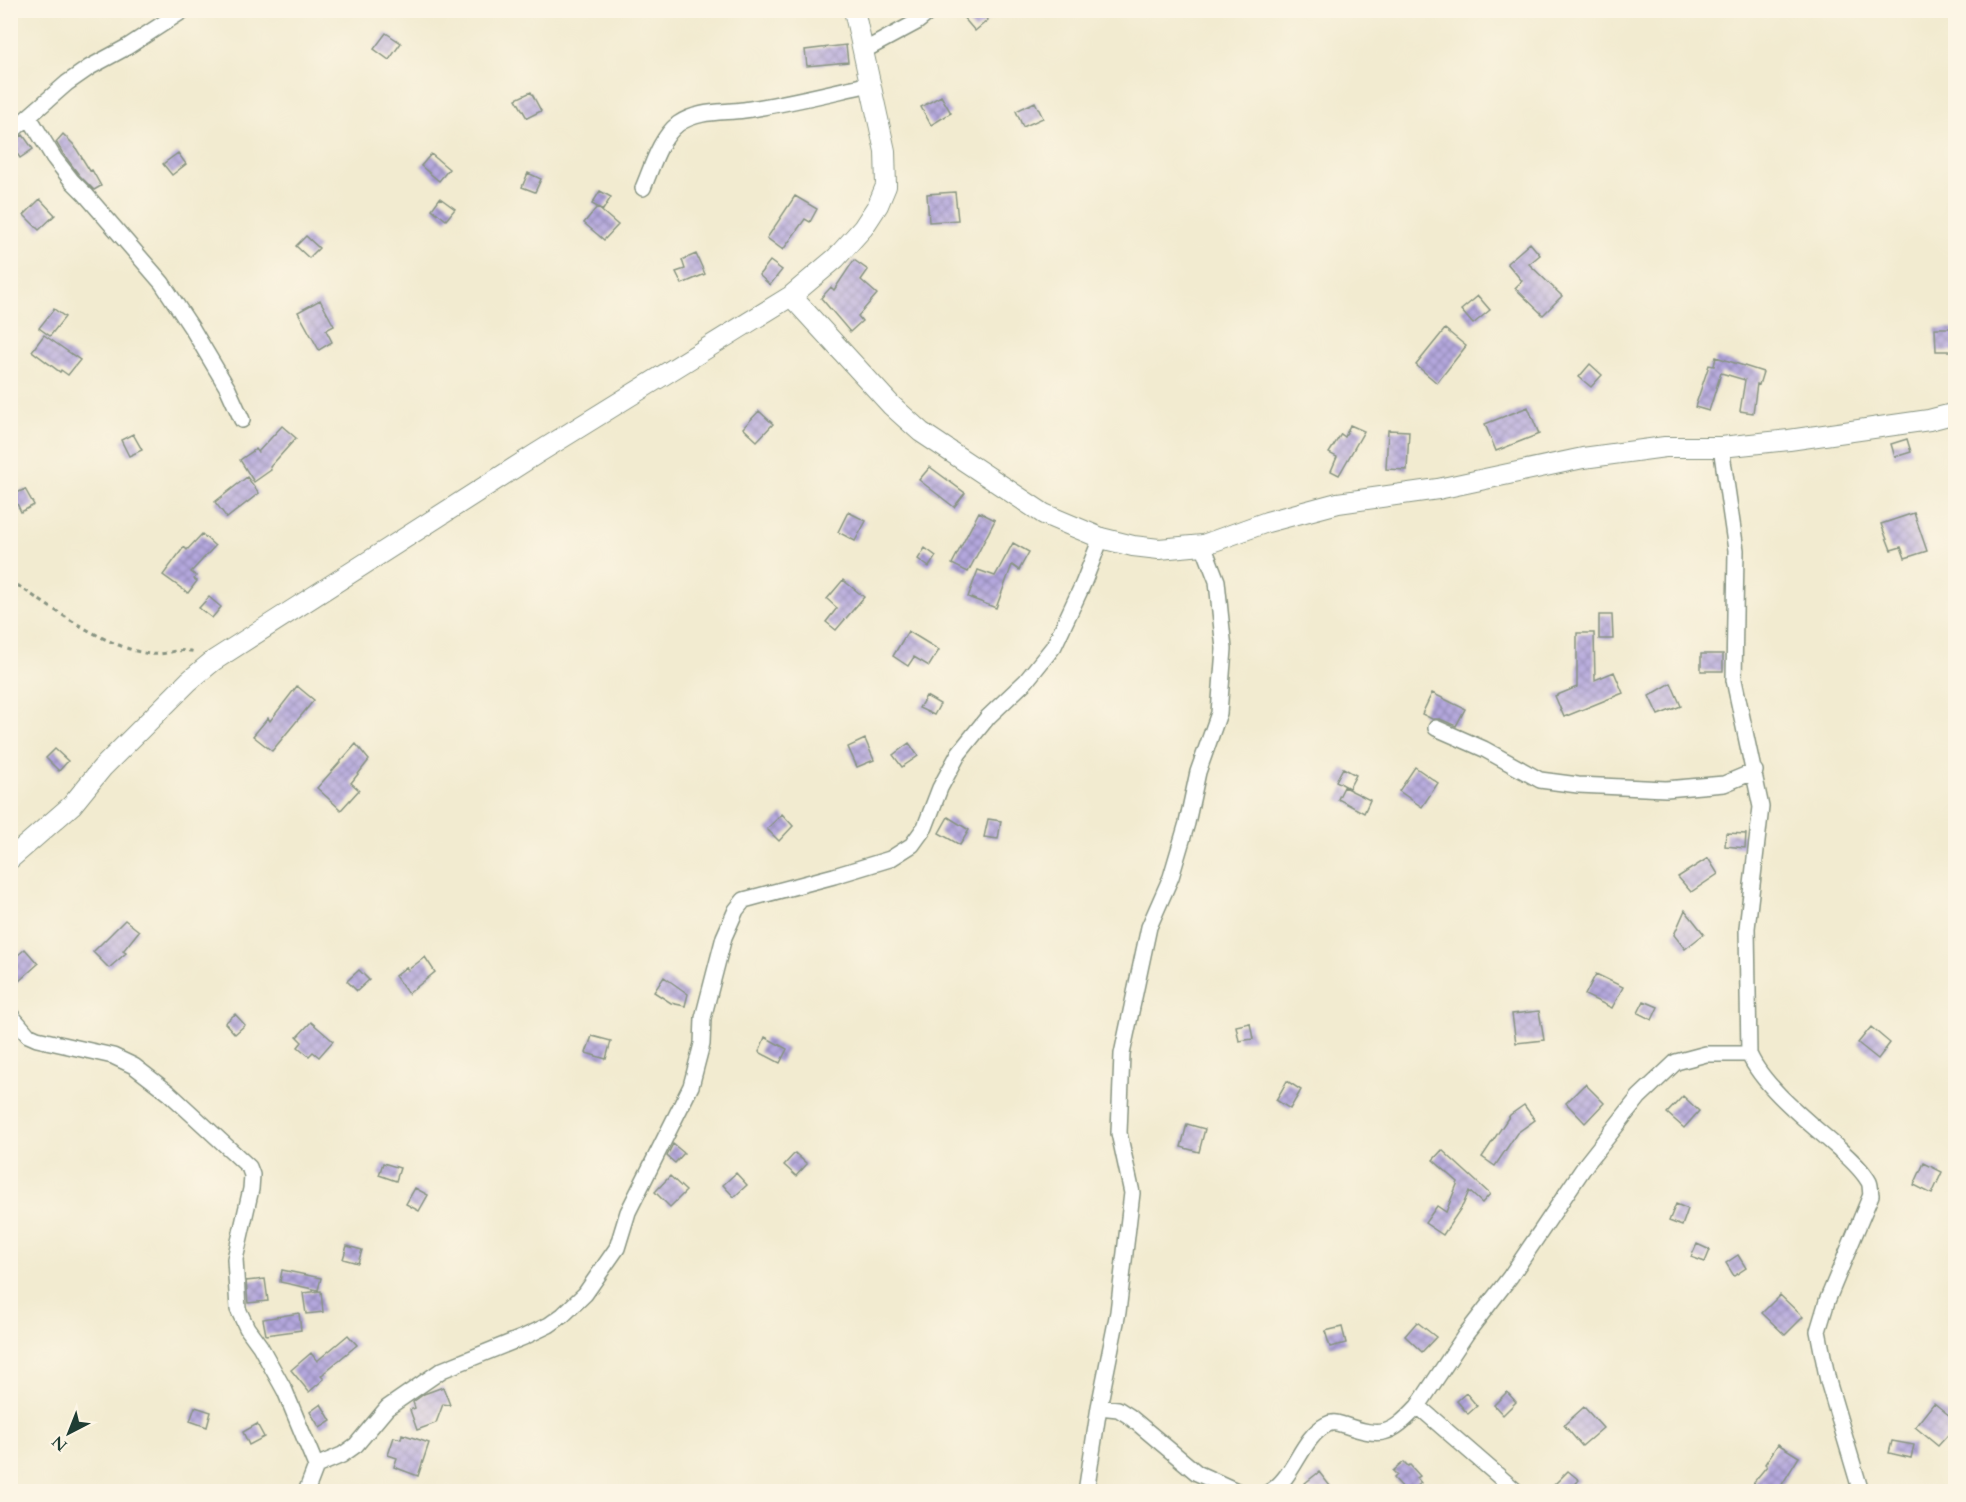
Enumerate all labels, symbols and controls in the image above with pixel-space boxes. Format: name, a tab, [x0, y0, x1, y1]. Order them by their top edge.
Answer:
north arrow	[39, 1403, 99, 1463]
text: N	[47, 1431, 72, 1456]

